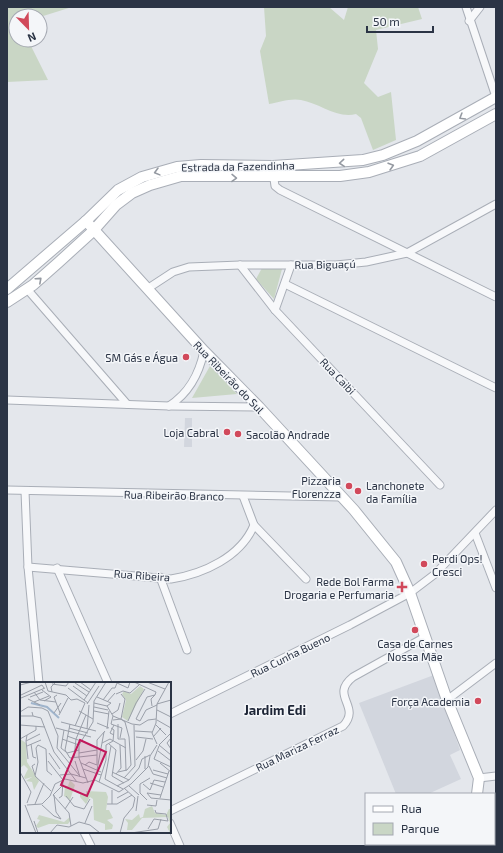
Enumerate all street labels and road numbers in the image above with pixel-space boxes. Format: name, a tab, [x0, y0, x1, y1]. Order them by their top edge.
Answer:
street label: Estrada da Fazendinha	[181, 159, 295, 173]
street label: Rua Biguaçú	[294, 257, 356, 272]
street label: Rua Ribeirão do Sul	[191, 338, 267, 417]
street label: Rua Caibi	[317, 355, 359, 397]
street label: Rua Ribeirão Branco	[124, 488, 224, 502]
street label: Rua Ribeira	[113, 567, 171, 583]
street label: Rua Cunha Bueno	[248, 630, 332, 680]
street label: Rua Mariza Ferraz	[253, 722, 341, 774]

